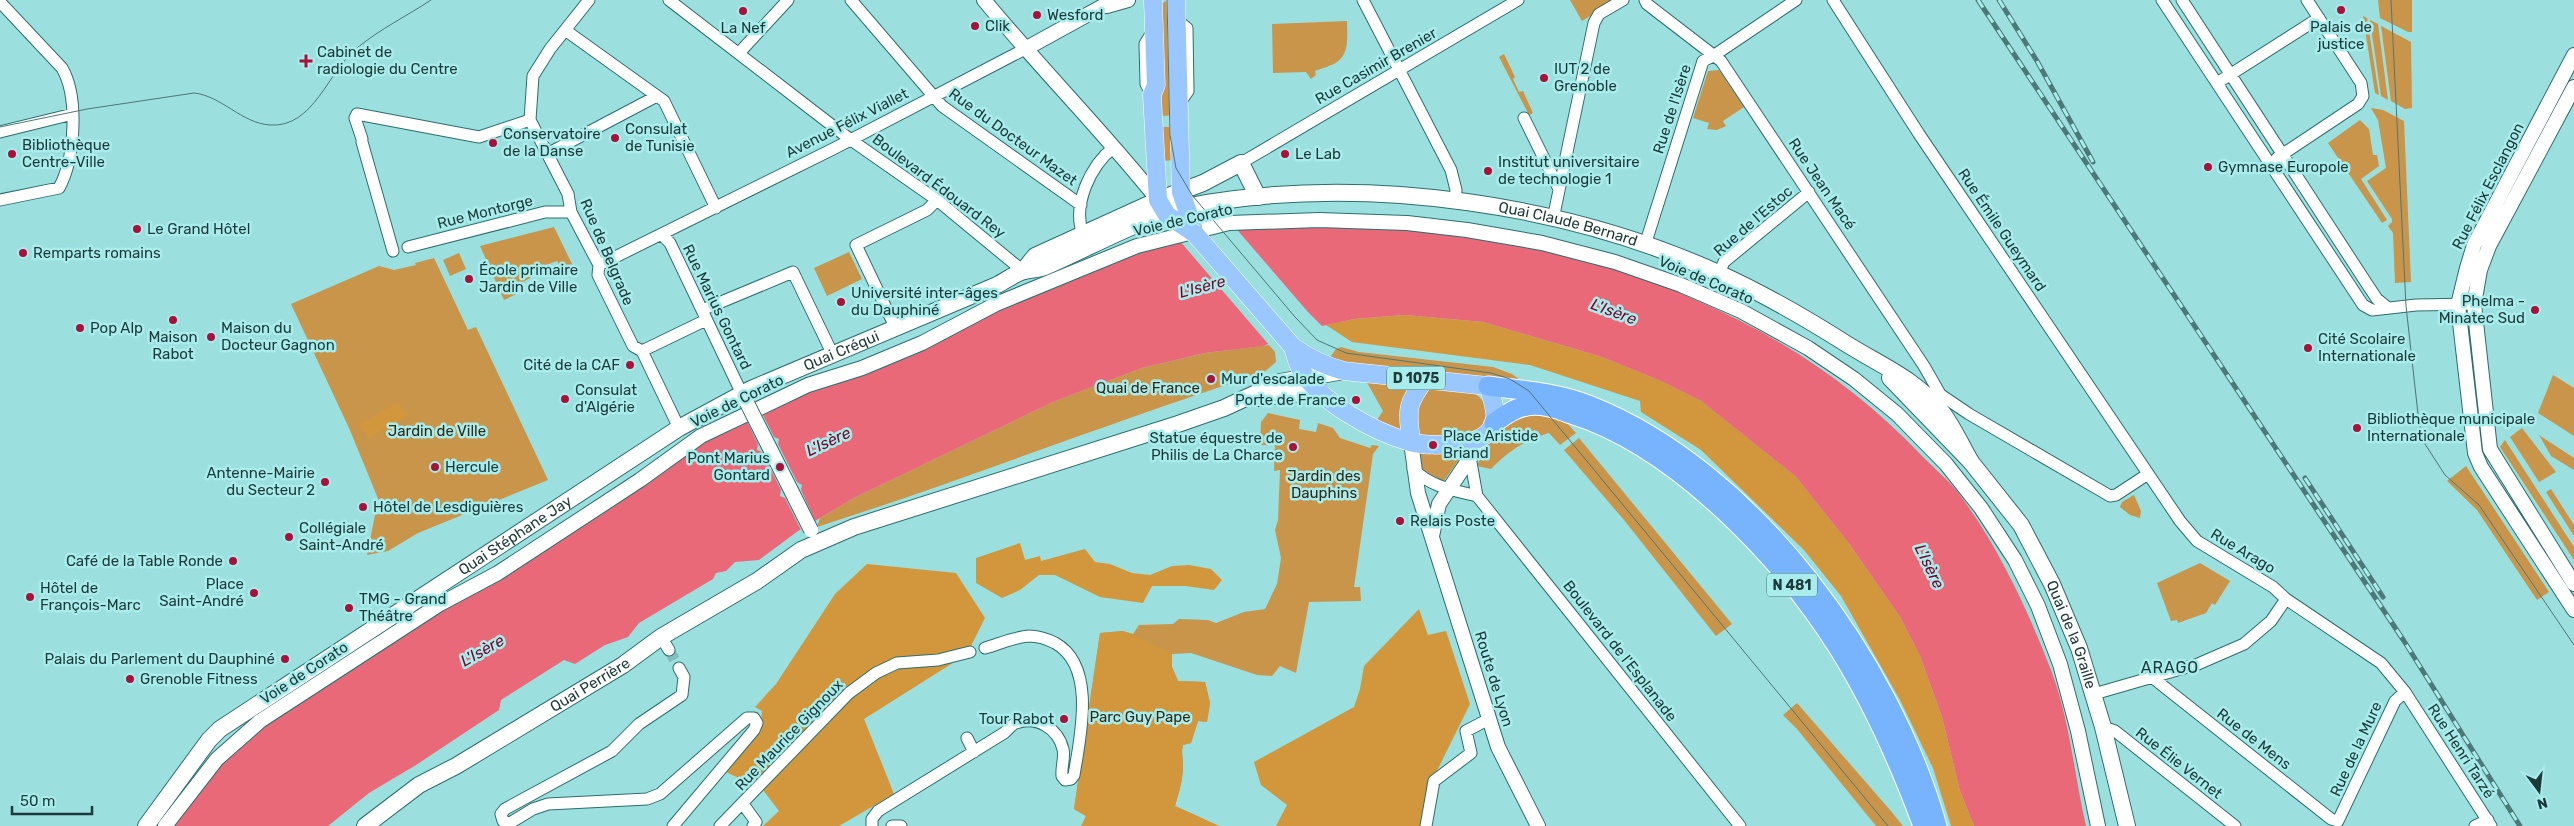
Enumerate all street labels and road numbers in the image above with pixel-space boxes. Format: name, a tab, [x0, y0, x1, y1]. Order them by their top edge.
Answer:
street label: Rue Casimir Brenier	[1312, 24, 1440, 108]
street label: Rue de l'Isère	[1649, 62, 1695, 156]
street label: Avenue Félix Viallet	[783, 84, 911, 162]
street label: Rue du Docteur Mazet	[945, 84, 1081, 190]
street label: Rue Félix Esclangon	[2448, 120, 2528, 252]
street label: Boulevard Édouard Rey	[869, 130, 1009, 242]
street label: Rue Jean Macé	[1785, 135, 1859, 233]
street label: Rue Émile Gueymard	[1954, 165, 2050, 295]
street label: Rue de l'Estoc	[1710, 182, 1796, 260]
street label: Rue Montorge	[435, 191, 535, 233]
street label: Rue de Belgrade	[576, 196, 638, 308]
street label: Quai Claude Bernard	[1497, 198, 1640, 250]
street label: Voie de Corato	[1132, 200, 1234, 240]
street label: Rue Marius Gontard	[679, 241, 755, 373]
street label: Voie de Corato	[1656, 252, 1756, 308]
street label: Quai Créqui	[801, 327, 882, 375]
road number: D 1075	[1387, 366, 1445, 389]
street label: Voie de Corato	[688, 371, 786, 431]
street label: Quai Stéphane Jay	[455, 492, 575, 579]
street label: Rue Arago	[2207, 525, 2279, 577]
road number: N 481	[1767, 574, 1817, 596]
street label: Boulevard de l'Esplanade	[1559, 577, 1681, 725]
street label: Quai de la Graille	[2042, 578, 2100, 691]
street label: Route de Lyon	[1471, 629, 1517, 729]
street label: Voie de Corato	[257, 638, 351, 708]
street label: Quai Perrière	[547, 654, 634, 716]
street label: Rue Maurice Gignoux	[731, 676, 847, 794]
street label: Rue de la Mure	[2326, 699, 2386, 799]
street label: Rue Henri Tarzé	[2424, 700, 2498, 802]
street label: Rue de Mens	[2213, 705, 2295, 774]
street label: Rue Élie Vernet	[2132, 723, 2226, 803]

